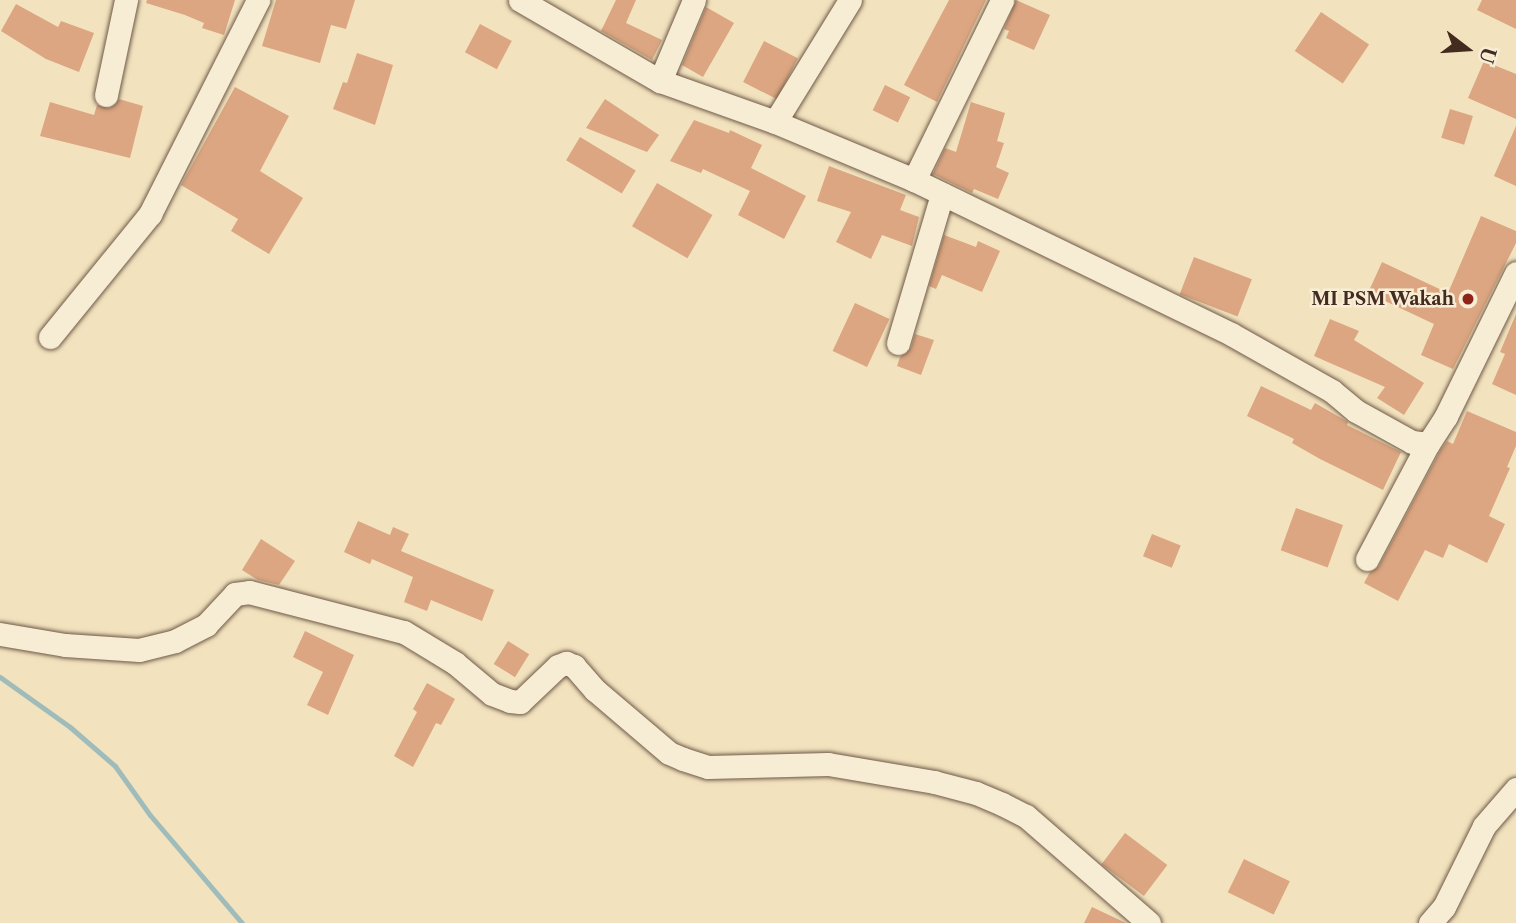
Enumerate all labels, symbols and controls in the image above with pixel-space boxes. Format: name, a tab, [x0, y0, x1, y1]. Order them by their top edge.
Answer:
north arrow	[1432, 14, 1502, 84]
text: U	[1474, 45, 1501, 66]
place label: MI PSM Wakah	[1311, 288, 1454, 310]
marker: MI PSM Wakah	[1460, 291, 1476, 307]

